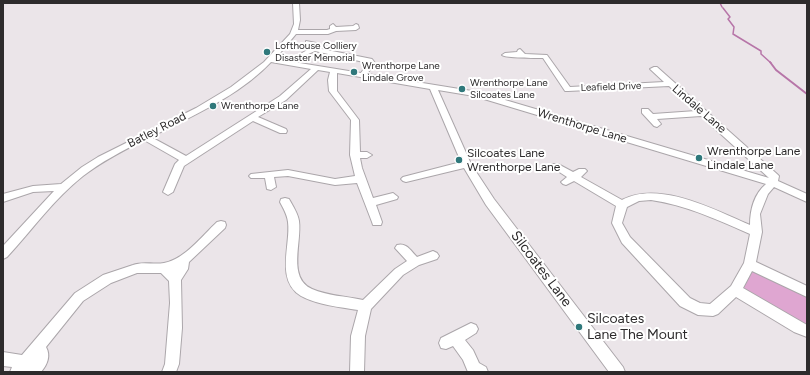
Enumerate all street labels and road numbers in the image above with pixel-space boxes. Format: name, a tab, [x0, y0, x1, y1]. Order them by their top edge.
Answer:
street label: Leafield Drive	[580, 80, 642, 94]
street label: Lindale Lane	[669, 82, 729, 136]
street label: Wrenthorpe Lane	[535, 105, 629, 147]
street label: Batley Road	[125, 109, 189, 151]
street label: Silcoates Lane	[507, 228, 575, 310]

